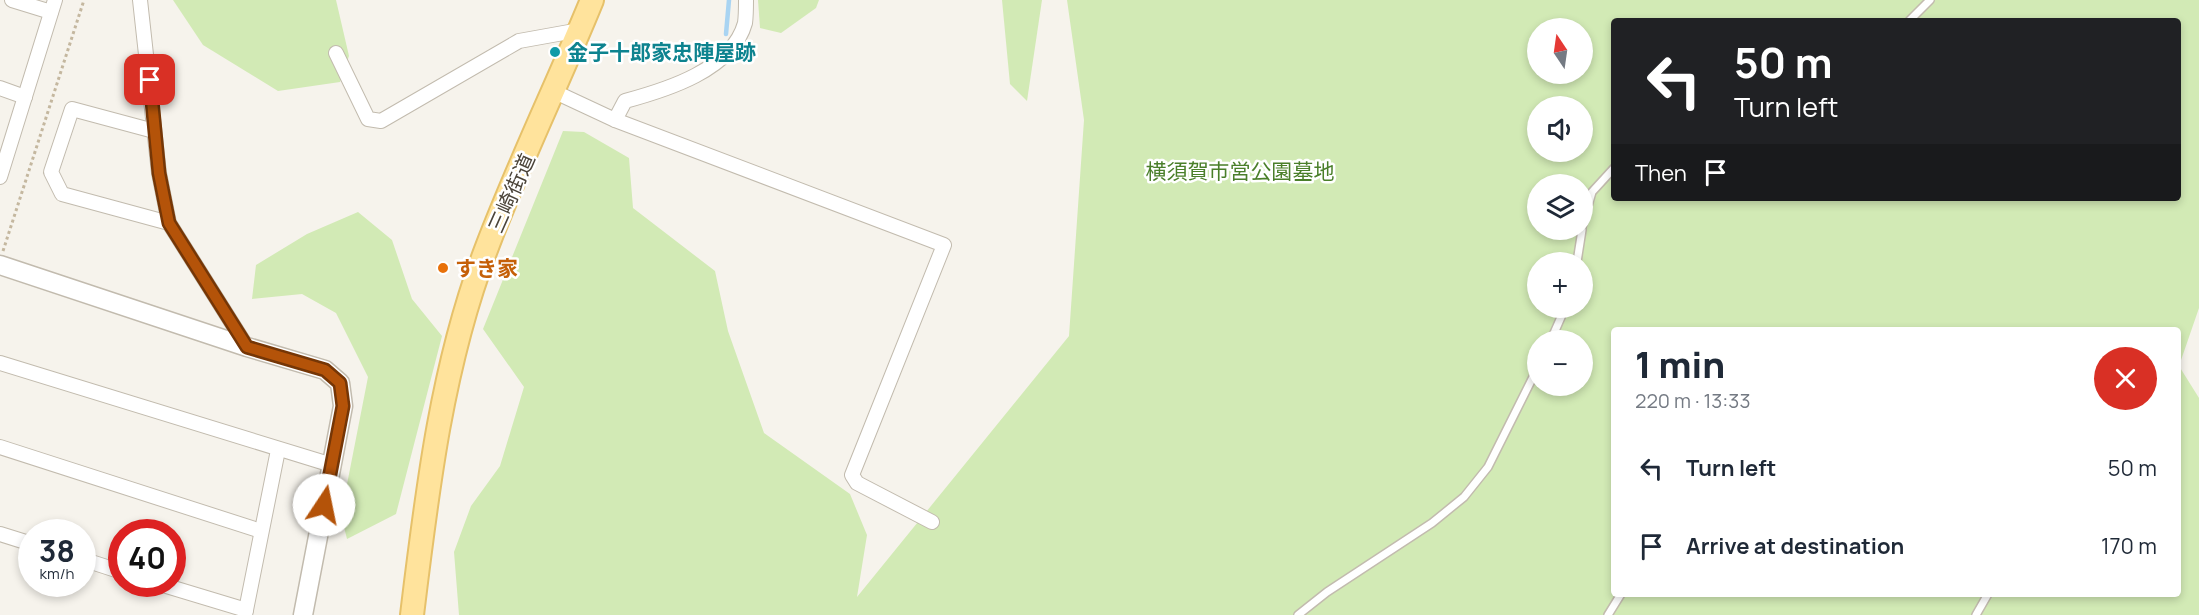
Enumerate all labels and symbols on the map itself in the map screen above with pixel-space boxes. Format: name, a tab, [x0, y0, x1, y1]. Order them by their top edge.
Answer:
north arrow	[1527, 18, 1593, 84]
place label: 金子十郎家忠陣屋跡	[567, 38, 756, 66]
marker: 金子十郎家忠陣屋跡	[548, 45, 562, 59]
pin	[124, 54, 175, 105]
street label: 三崎街道	[481, 149, 541, 237]
park label: 横須賀市営公園墓地	[1146, 157, 1335, 185]
place label: すき家	[455, 254, 518, 282]
marker: すき家	[436, 261, 450, 275]
position arrow	[292, 473, 356, 537]
speed limit sign: 40	[108, 519, 186, 597]

